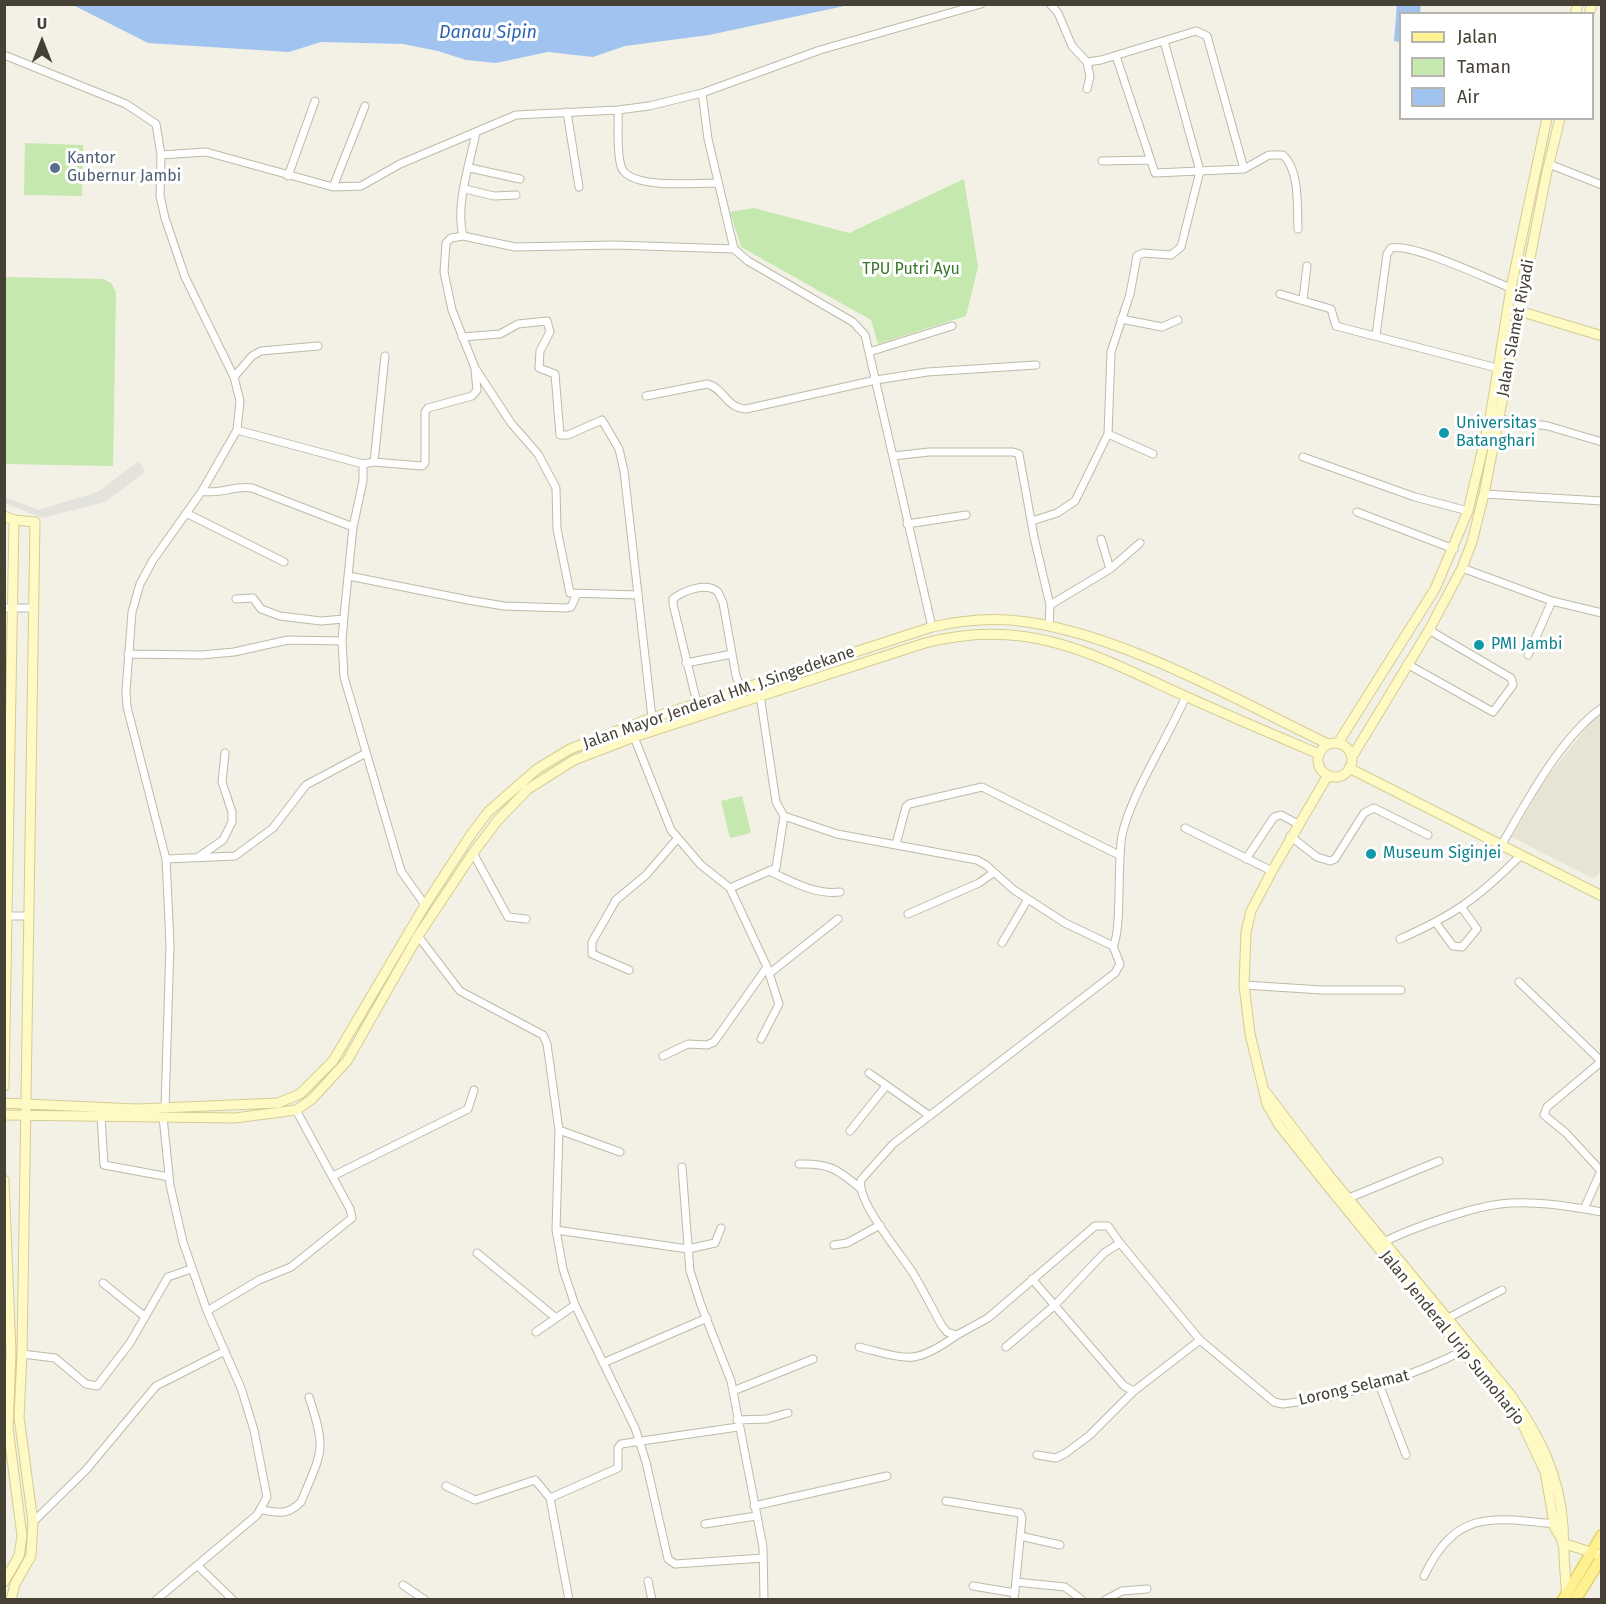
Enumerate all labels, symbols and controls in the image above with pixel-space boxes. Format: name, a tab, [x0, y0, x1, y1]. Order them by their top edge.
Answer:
north arrow	[12, 12, 72, 72]
legend	[1399, 12, 1594, 120]
text: U	[37, 14, 47, 33]
water label: Danau Sipin	[439, 22, 537, 44]
text: Jalan	[1457, 26, 1498, 48]
text: Taman	[1457, 56, 1511, 78]
text: Air	[1457, 86, 1479, 108]
place label: Kantor Gubernur Jambi	[67, 149, 181, 187]
marker: Kantor Gubernur Jambi	[48, 161, 62, 175]
street label: Jalan Slamet Riyadi	[1493, 258, 1539, 398]
park label: TPU Putri Ayu	[862, 260, 960, 280]
place label: Universitas Batanghari	[1456, 414, 1537, 452]
marker: Universitas Batanghari	[1437, 426, 1451, 440]
place label: PMI Jambi	[1491, 635, 1563, 655]
marker: PMI Jambi	[1472, 638, 1486, 652]
street label: Jalan Mayor Jenderal HM. J.Singedekane	[581, 642, 857, 754]
place label: Museum Siginjei	[1383, 844, 1501, 864]
marker: Museum Siginjei	[1364, 847, 1378, 861]
street label: Jalan Jenderal Urip Sumoharjo	[1376, 1247, 1528, 1429]
street label: Lorong Selamat	[1297, 1366, 1411, 1410]

